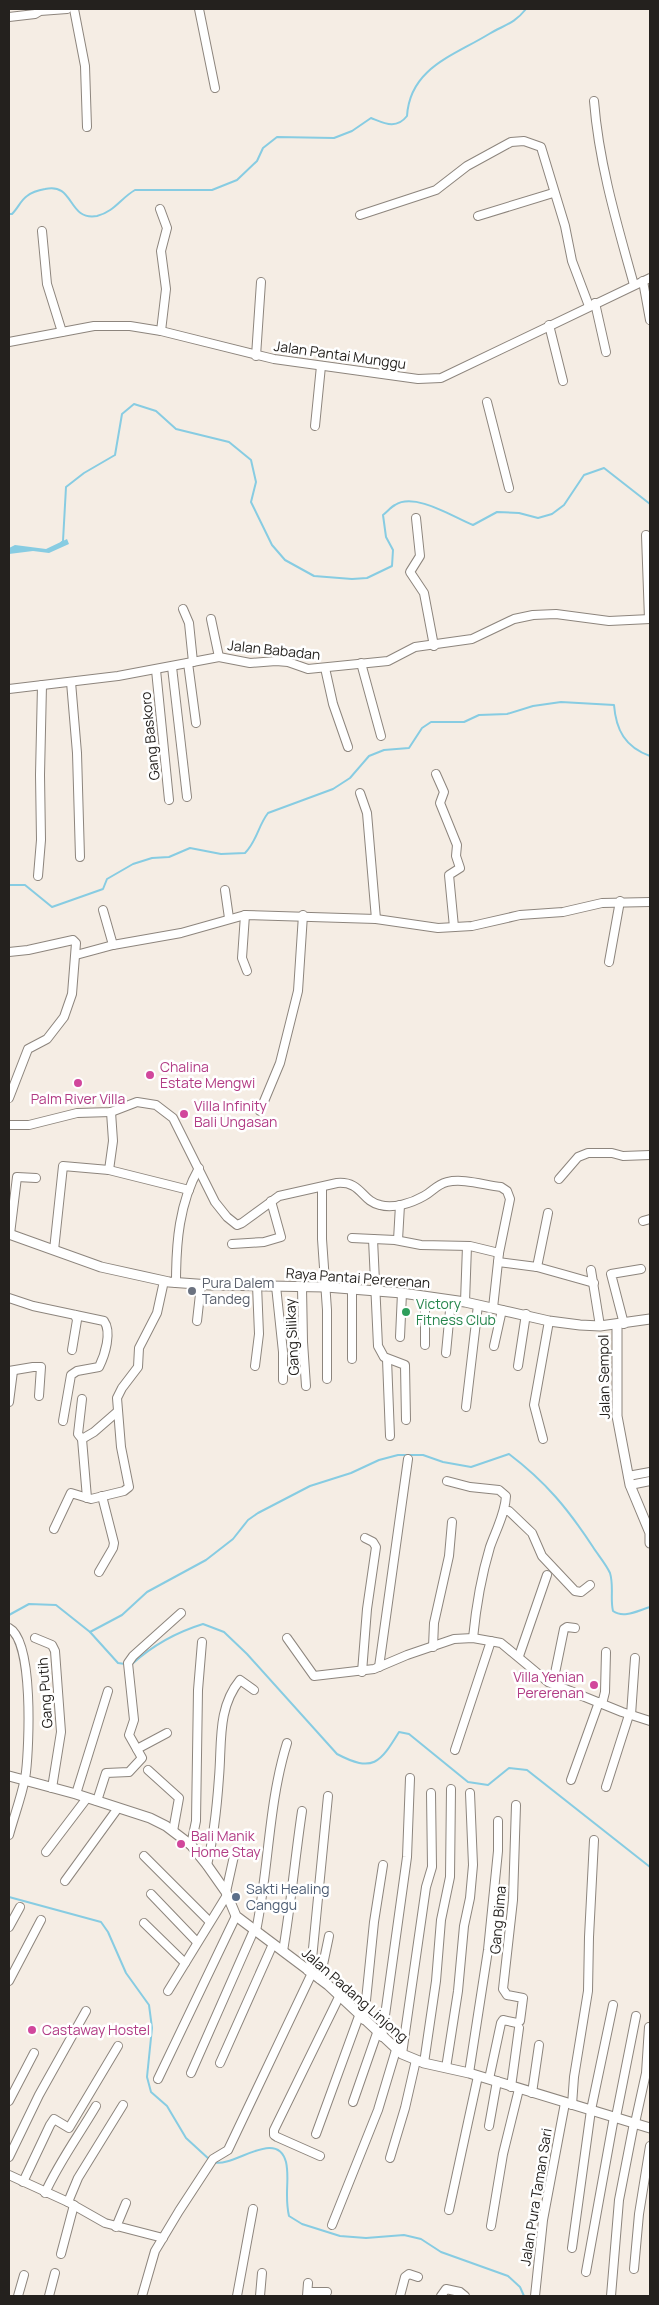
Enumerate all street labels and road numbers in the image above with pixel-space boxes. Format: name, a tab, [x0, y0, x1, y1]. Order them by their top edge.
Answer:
street label: Jalan Pantai Munggu	[273, 336, 407, 373]
street label: Jalan Babadan	[227, 635, 321, 664]
street label: Gang Baskoro	[135, 691, 164, 781]
street label: Raya Pantai Pererenan	[285, 1263, 431, 1292]
street label: Gang Silikay	[280, 1297, 303, 1376]
street label: Jalan Sempol	[593, 1334, 614, 1420]
street label: Gang Putih	[33, 1657, 56, 1729]
street label: Gang Bima	[485, 1885, 510, 1955]
street label: Jalan Padang Linjong	[298, 1943, 412, 2046]
street label: Jalan Pura Taman Sari	[515, 2127, 556, 2267]

